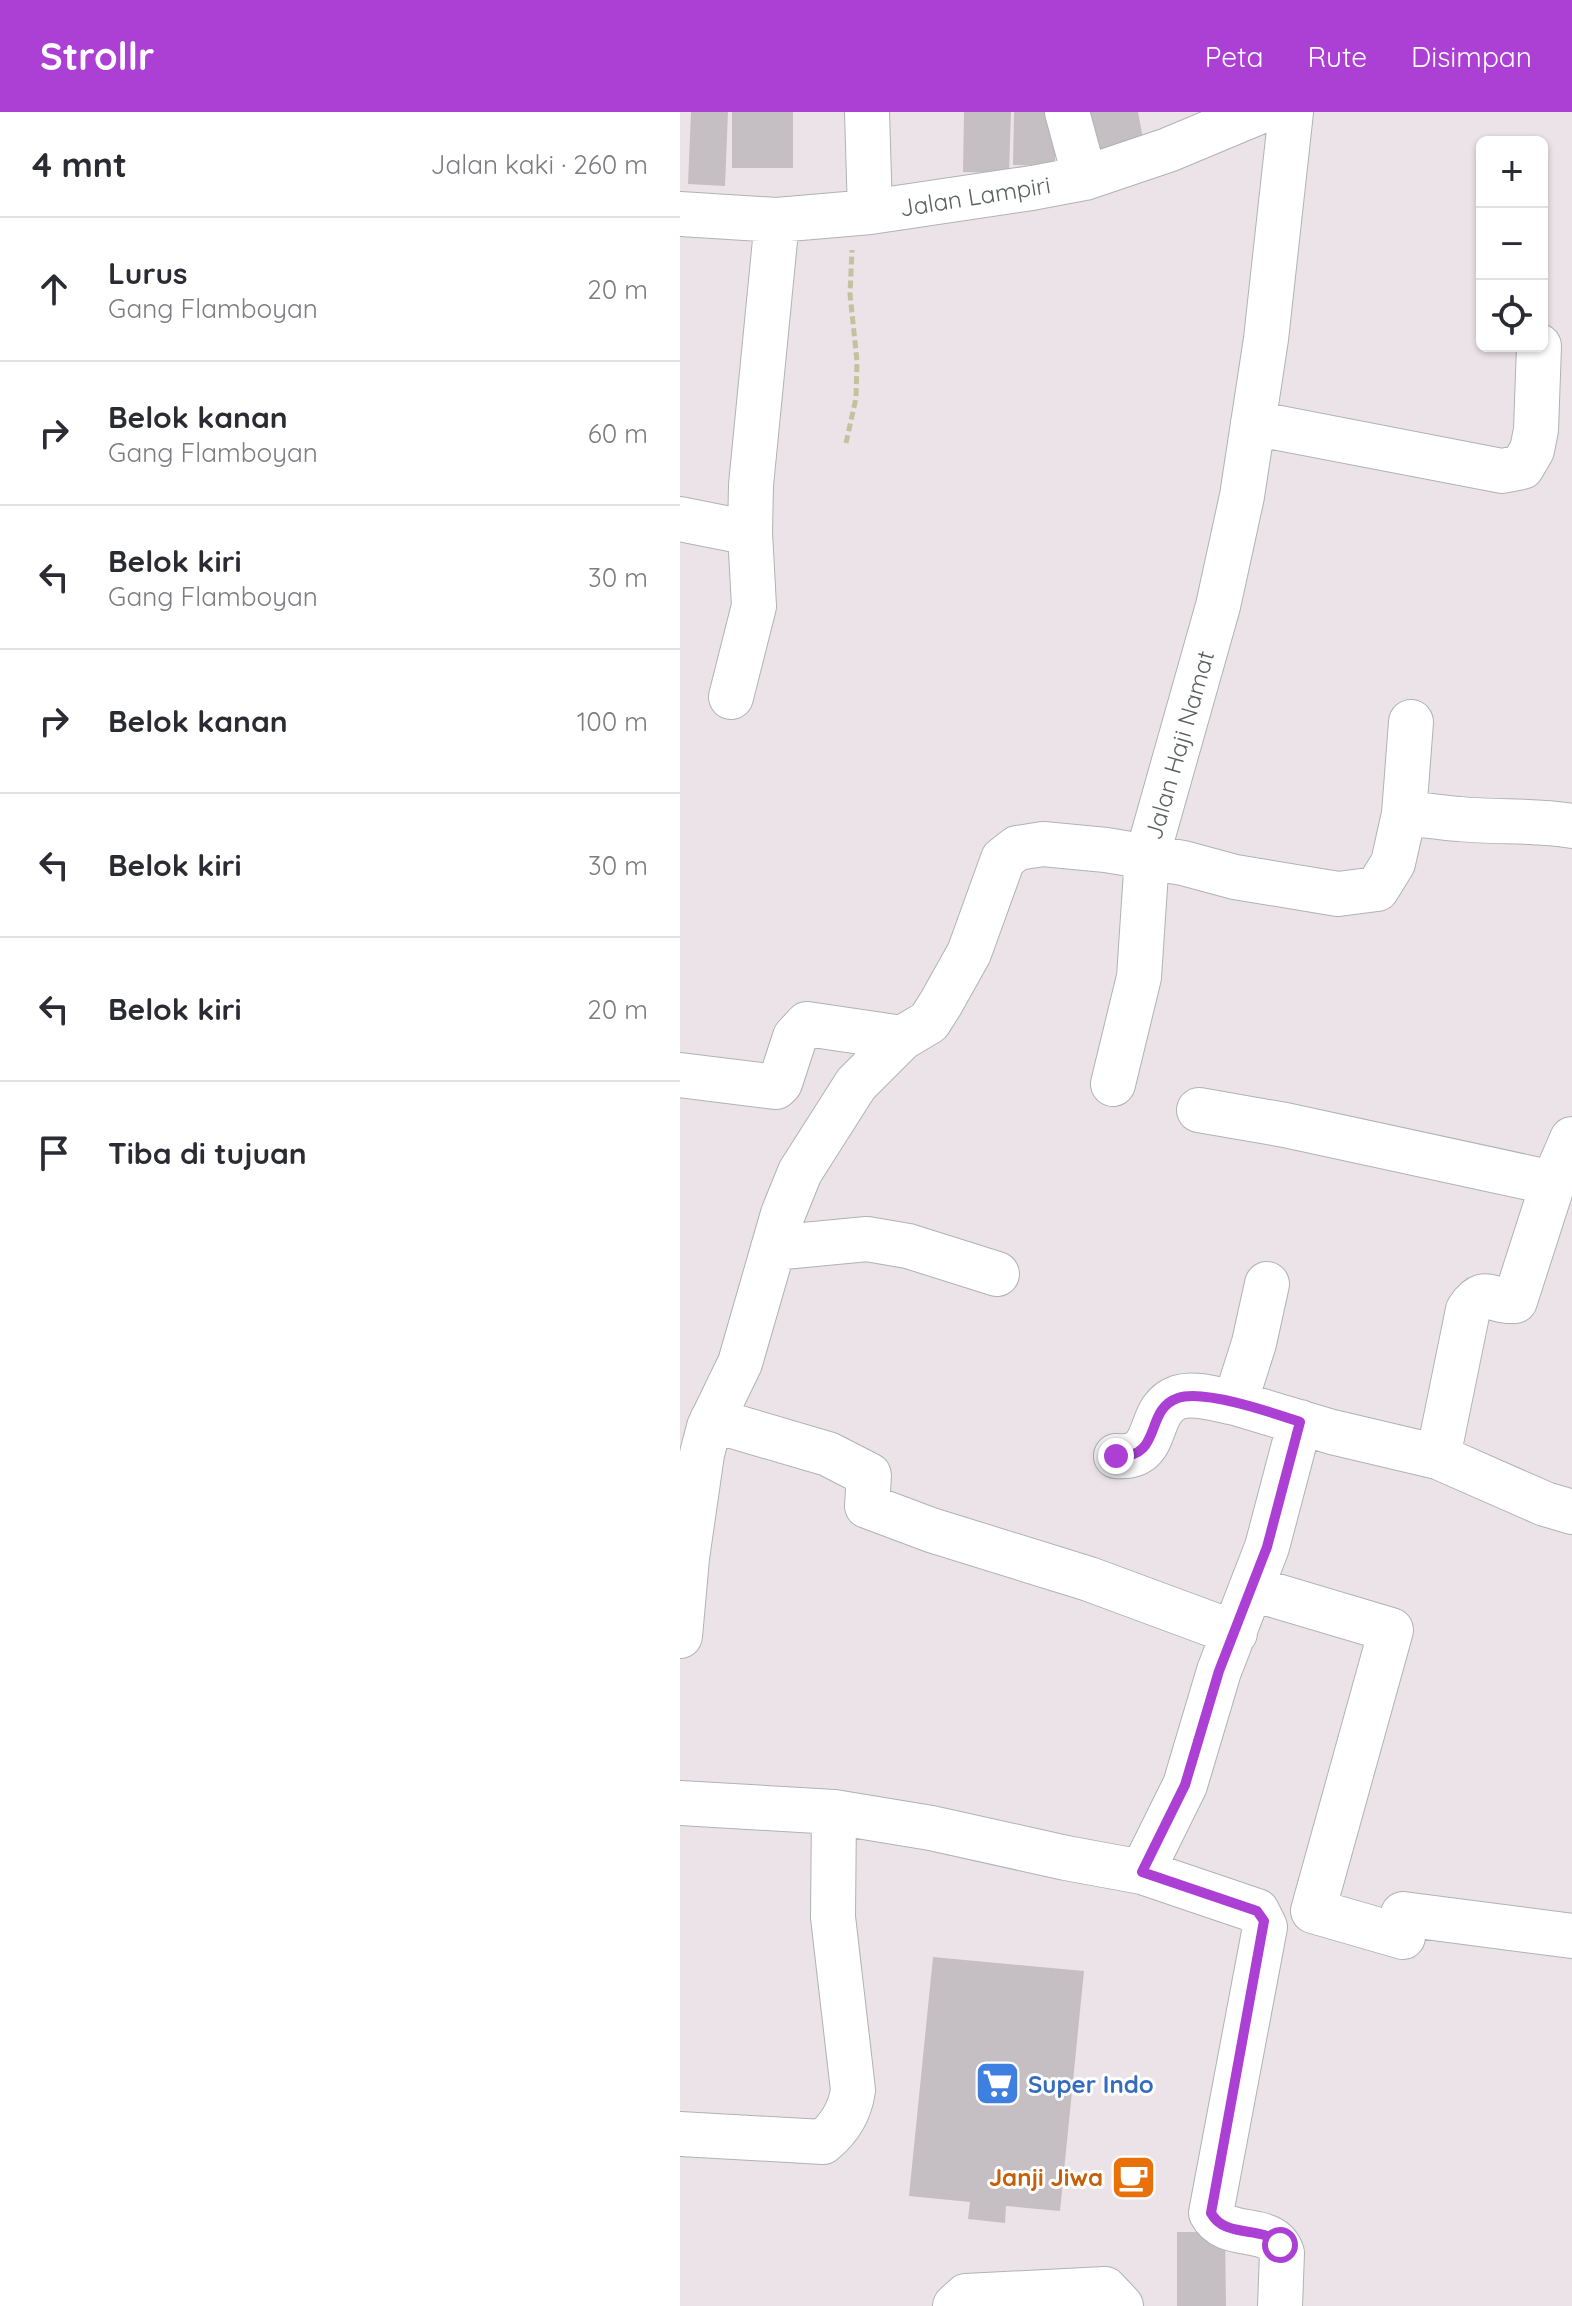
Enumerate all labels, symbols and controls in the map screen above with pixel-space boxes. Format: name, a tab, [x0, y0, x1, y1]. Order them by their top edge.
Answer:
text: Strollr	[40, 32, 155, 80]
text: Peta	[1205, 39, 1264, 74]
text: Rute	[1308, 39, 1367, 74]
text: Disimpan	[1411, 39, 1532, 74]
map controls	[1476, 136, 1548, 352]
button: +	[1476, 136, 1548, 208]
text: 4 mnt	[32, 143, 127, 186]
text: Jalan kaki · 260 m	[431, 148, 648, 181]
street label: Jalan Lampiri	[898, 169, 1052, 223]
button: −	[1476, 208, 1548, 280]
text: Lurus	[108, 254, 188, 292]
icon: ahead	[32, 267, 76, 311]
text: 20 m	[587, 273, 648, 306]
button: locate	[1476, 280, 1548, 352]
text: Gang Flamboyan	[108, 292, 318, 325]
text: Belok kanan	[108, 398, 288, 436]
icon: right	[32, 411, 76, 455]
text: 60 m	[588, 417, 648, 450]
text: Gang Flamboyan	[108, 436, 318, 469]
text: Belok kiri	[108, 542, 242, 580]
icon: left	[32, 555, 76, 599]
text: 30 m	[588, 561, 648, 594]
text: Gang Flamboyan	[108, 580, 318, 613]
street label: Jalan Haji Namat	[1138, 647, 1220, 843]
icon: right	[32, 699, 76, 743]
text: Belok kanan	[108, 702, 288, 740]
text: 100 m	[577, 705, 648, 738]
icon: left	[32, 843, 76, 887]
text: Belok kiri	[108, 846, 242, 884]
text: 30 m	[588, 849, 648, 882]
icon: left	[32, 987, 76, 1031]
text: Belok kiri	[108, 990, 242, 1028]
text: 20 m	[587, 993, 648, 1026]
icon: arrive	[32, 1131, 76, 1175]
text: Tiba di tujuan	[108, 1134, 307, 1172]
route end	[1098, 1438, 1134, 1474]
supermarket icon: Super Indo	[973, 2060, 1021, 2108]
place label: Super Indo	[1028, 2069, 1154, 2099]
cafe icon: Janji Jiwa	[1110, 2153, 1158, 2201]
place label: Janji Jiwa	[989, 2162, 1103, 2192]
route start	[1262, 2227, 1298, 2263]

